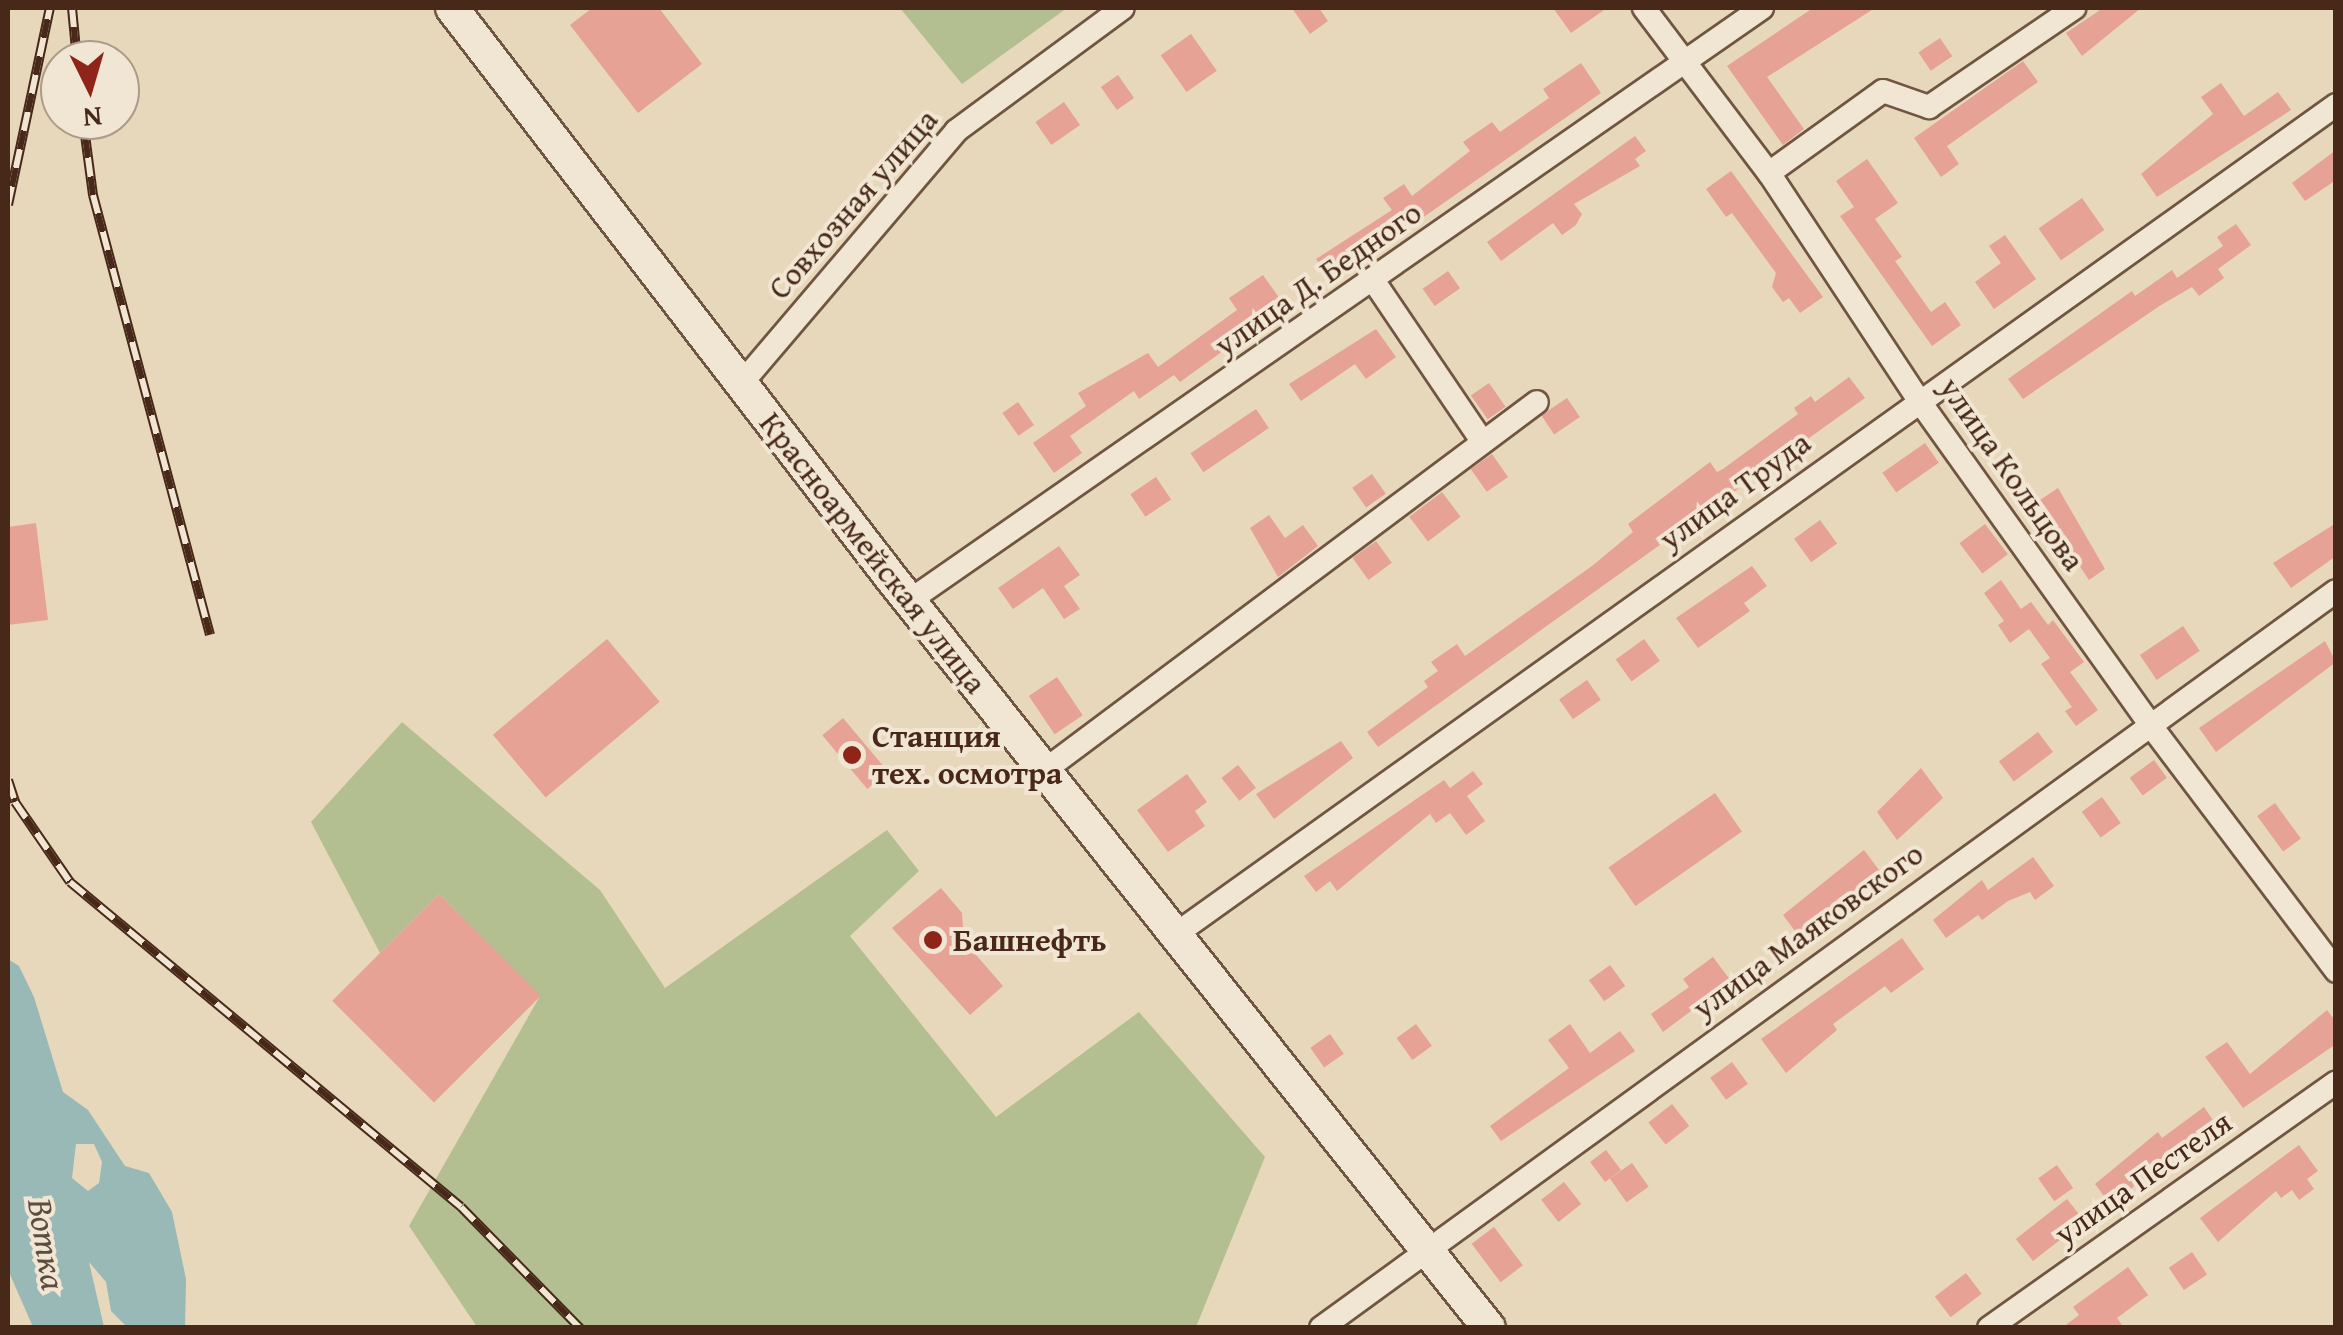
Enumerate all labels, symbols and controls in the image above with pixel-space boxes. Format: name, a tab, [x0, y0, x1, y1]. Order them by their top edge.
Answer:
north arrow	[40, 40, 140, 140]
text: N	[81, 97, 104, 140]
street label: Совхозная улица	[760, 101, 946, 307]
street label: улица Д. Бедного	[1207, 193, 1429, 365]
street label: улица Кольцова	[1931, 370, 2093, 578]
street label: Красноармейская улица	[751, 405, 995, 701]
street label: улица Труда	[1652, 423, 1818, 559]
place label: Станция тех. осмотра	[872, 718, 1062, 793]
marker: Станция тех. осмотра	[841, 744, 863, 766]
street label: улица Маяковского	[1685, 834, 1931, 1028]
place label: Башнефть	[953, 921, 1107, 959]
marker: Башнефть	[922, 929, 944, 951]
street label: улица Пестеля	[2047, 1103, 2239, 1253]
water label: Вотка	[19, 1195, 75, 1293]

